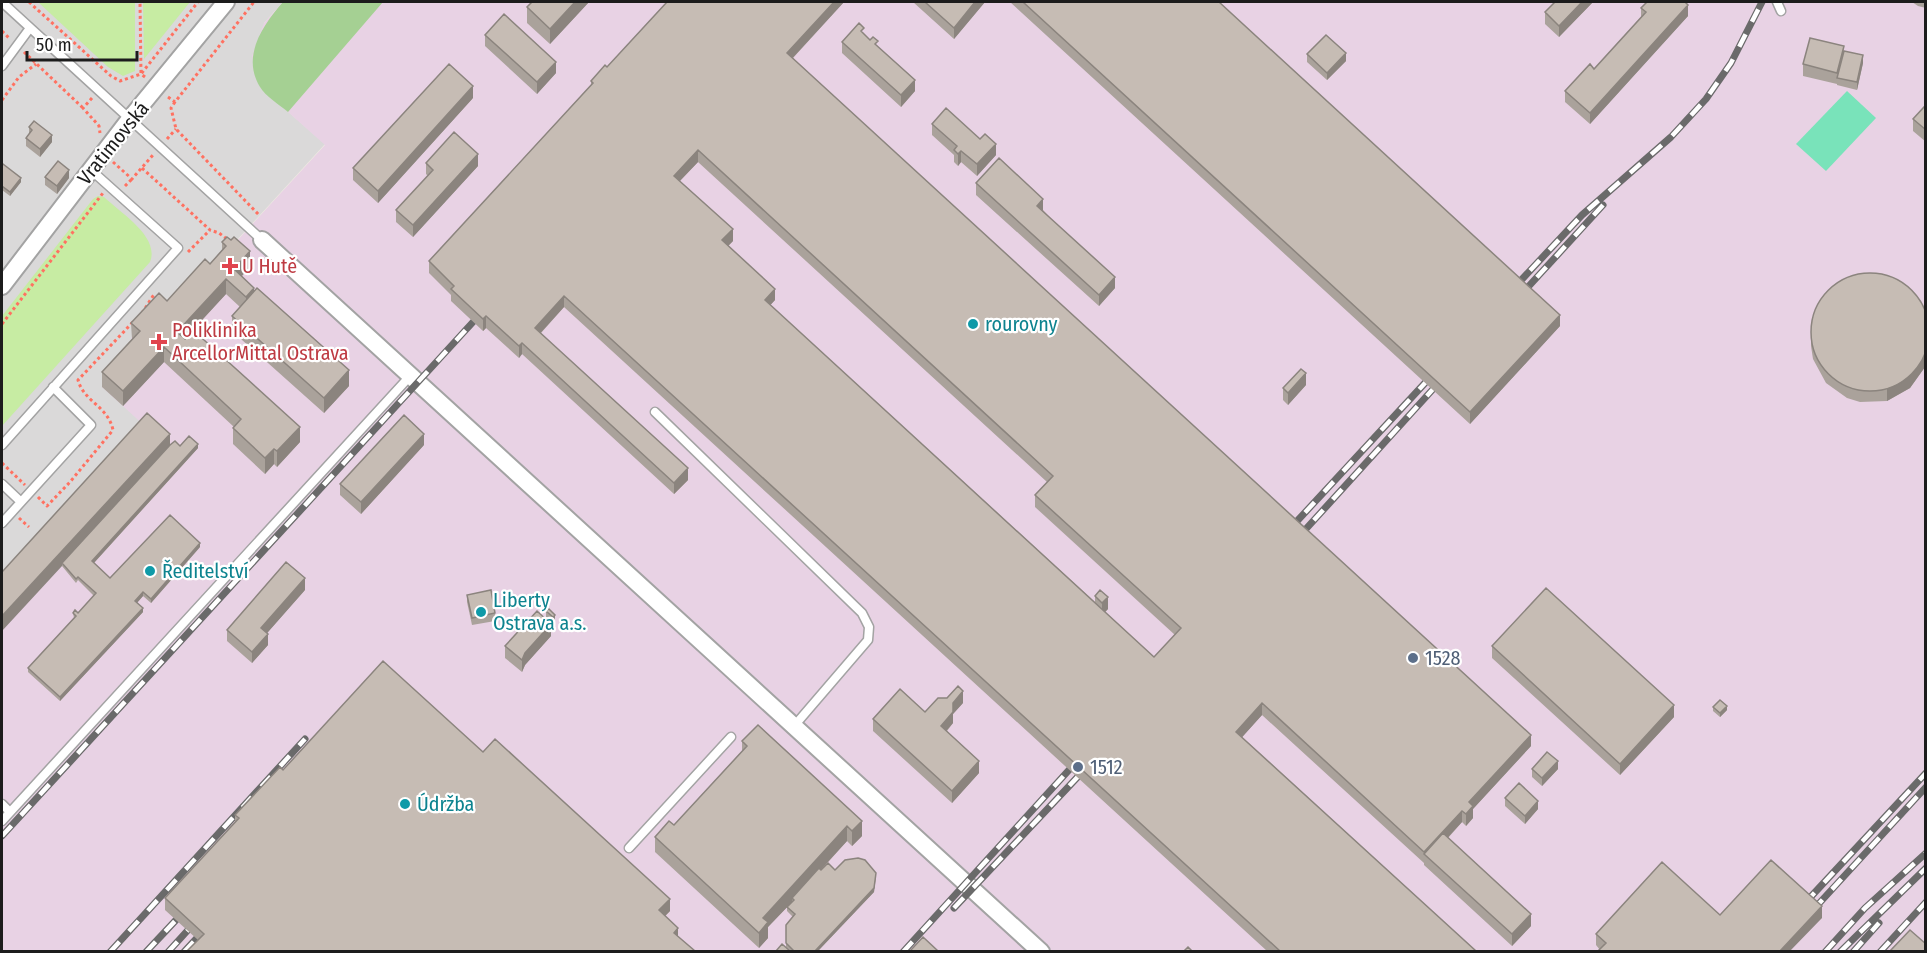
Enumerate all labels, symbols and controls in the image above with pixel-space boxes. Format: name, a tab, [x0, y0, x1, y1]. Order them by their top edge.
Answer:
scale bar	[27, 24, 136, 62]
text: 50 m	[36, 34, 72, 56]
street label: Vratimovská	[72, 97, 154, 189]
place label: U Hutě	[242, 254, 297, 278]
marker: U Hutě	[223, 259, 237, 273]
place label: rourovny	[985, 312, 1058, 336]
marker: rourovny	[966, 317, 980, 331]
place label: Poliklinika ArcellorMittal Ostrava	[172, 318, 349, 365]
marker: Poliklinika ArcellorMittal Ostrava	[150, 333, 168, 351]
place label: Ředitelství	[162, 559, 249, 583]
marker: Ředitelství	[143, 564, 157, 578]
place label: Liberty Ostrava a.s.	[493, 588, 587, 635]
marker: Liberty Ostrava a.s.	[474, 605, 488, 619]
place label: 1528	[1425, 646, 1461, 670]
marker: 1528	[1406, 651, 1420, 665]
place label: 1512	[1090, 755, 1123, 779]
marker: 1512	[1071, 760, 1085, 774]
place label: Údržba	[417, 792, 474, 816]
marker: Údržba	[398, 797, 412, 811]

